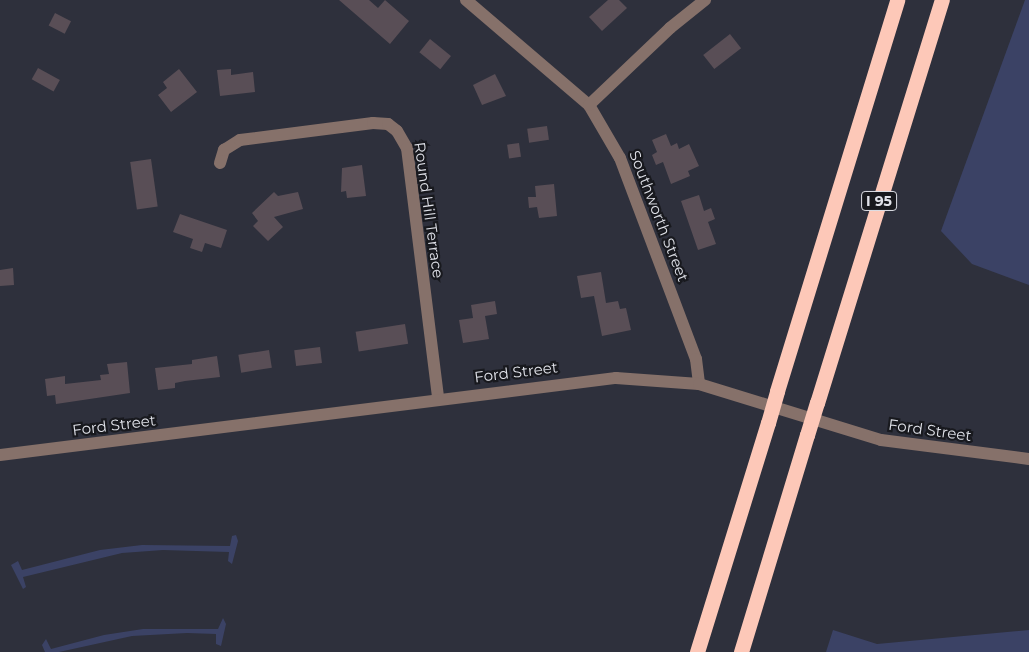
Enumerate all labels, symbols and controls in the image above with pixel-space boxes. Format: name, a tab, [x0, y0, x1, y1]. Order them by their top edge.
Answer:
street label: Round Hill Terrace	[411, 141, 447, 279]
street label: Southworth Street	[626, 148, 692, 284]
road number: I 95	[860, 190, 898, 212]
street label: Ford Street	[473, 358, 559, 386]
street label: Ford Street	[71, 411, 157, 439]
street label: Ford Street	[887, 415, 973, 445]

